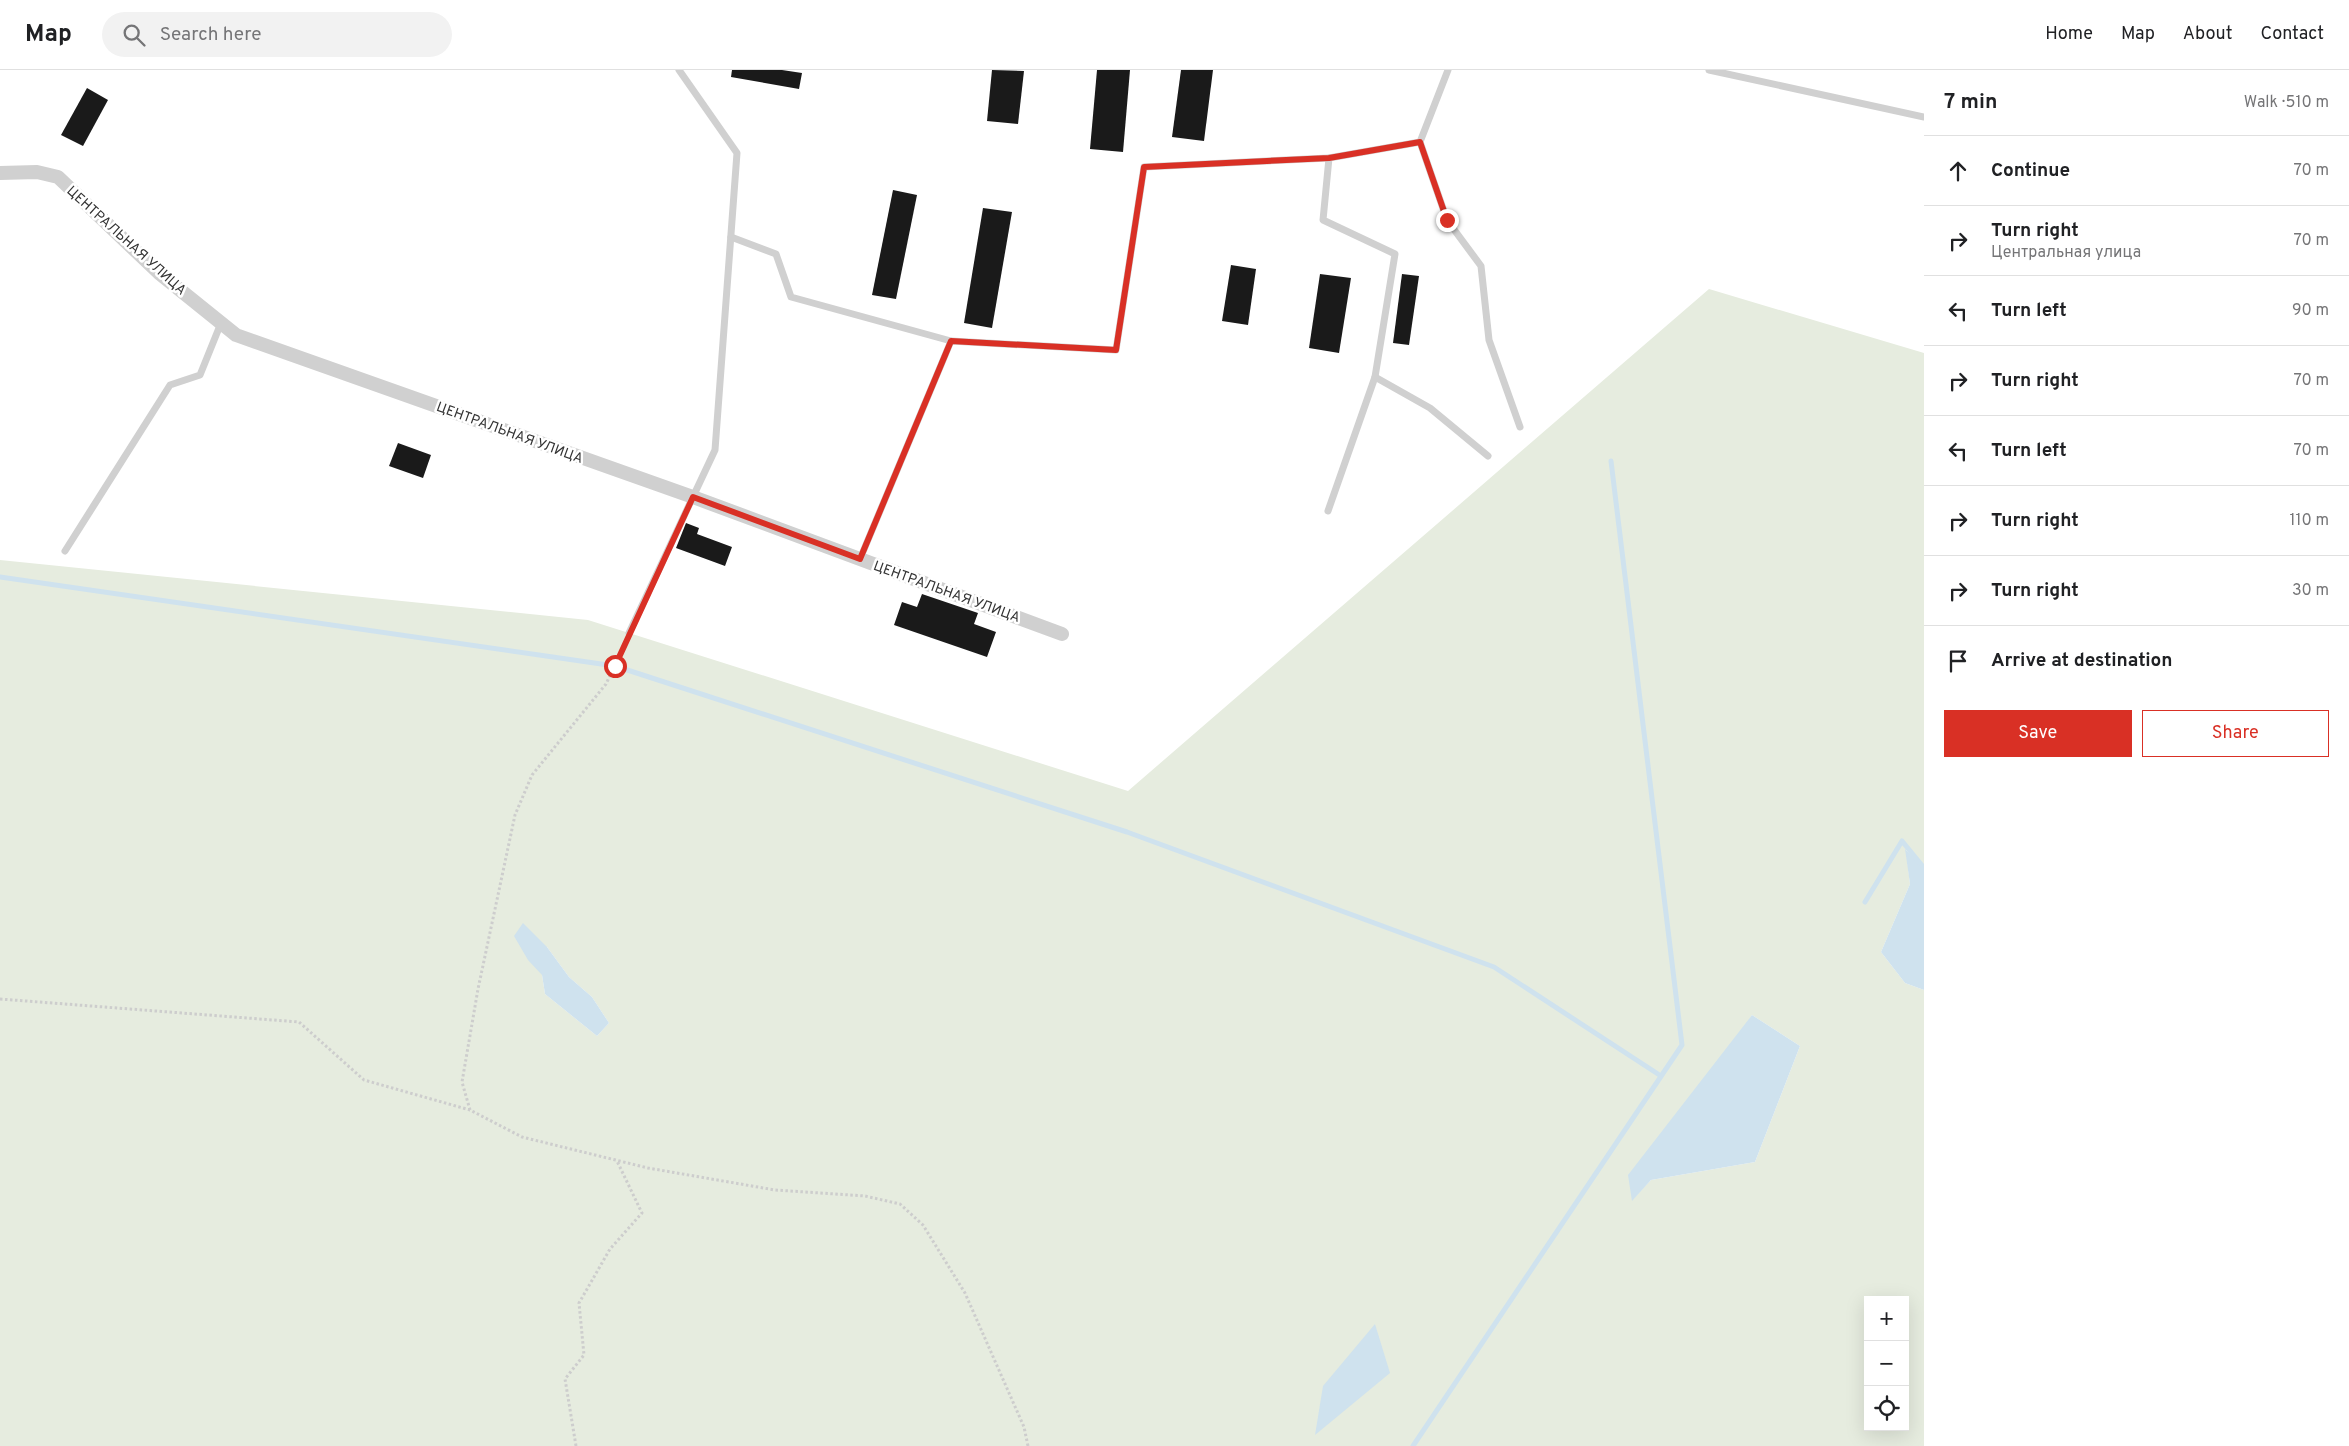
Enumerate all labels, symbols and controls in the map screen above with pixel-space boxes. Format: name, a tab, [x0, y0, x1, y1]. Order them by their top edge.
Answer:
search box	[102, 12, 452, 57]
text: Map	[25, 20, 72, 50]
icon: search	[120, 21, 148, 49]
text: Search here	[160, 23, 261, 47]
text: Home	[2045, 23, 2093, 46]
text: Map	[2121, 23, 2155, 46]
text: About	[2183, 23, 2232, 46]
text: Contact	[2260, 23, 2324, 46]
text: 7 min	[1944, 89, 1997, 116]
text: Walk · 510 m	[2244, 93, 2329, 113]
icon: ahead	[1944, 157, 1972, 185]
text: Continue	[1991, 159, 2070, 183]
text: 70 m	[2294, 161, 2329, 181]
street label: ЦЕНТРАЛЬНАЯ УЛИЦА	[63, 183, 189, 299]
route end	[1436, 209, 1459, 232]
text: Turn right	[1991, 219, 2079, 243]
icon: right	[1944, 227, 1972, 255]
text: 70 m	[2294, 231, 2329, 251]
text: Центральная улица	[1991, 243, 2141, 263]
icon: left	[1944, 297, 1972, 325]
text: Turn left	[1991, 299, 2067, 323]
text: 90 m	[2292, 301, 2329, 321]
icon: right	[1944, 367, 1972, 395]
text: Turn right	[1991, 369, 2079, 393]
text: 70 m	[2294, 371, 2329, 391]
street label: ЦЕНТРАЛЬНАЯ УЛИЦА	[434, 399, 585, 468]
icon: left	[1944, 437, 1972, 465]
text: Turn left	[1991, 439, 2067, 463]
text: 70 m	[2294, 441, 2329, 461]
icon: right	[1944, 507, 1972, 535]
text: Turn right	[1991, 509, 2079, 533]
text: 110 m	[2289, 511, 2329, 531]
street label: ЦЕНТРАЛЬНАЯ УЛИЦА	[871, 558, 1022, 627]
icon: right	[1944, 577, 1972, 605]
text: Turn right	[1991, 579, 2079, 603]
text: 30 m	[2292, 581, 2329, 601]
icon: arrive	[1944, 647, 1972, 675]
text: Arrive at destination	[1991, 649, 2172, 673]
route start	[604, 655, 627, 678]
button: Save	[1944, 710, 2132, 757]
button: Share	[2142, 710, 2329, 757]
map controls	[1864, 1296, 1909, 1431]
button: +	[1864, 1296, 1909, 1341]
button: −	[1864, 1341, 1909, 1386]
button: locate	[1864, 1386, 1909, 1431]

